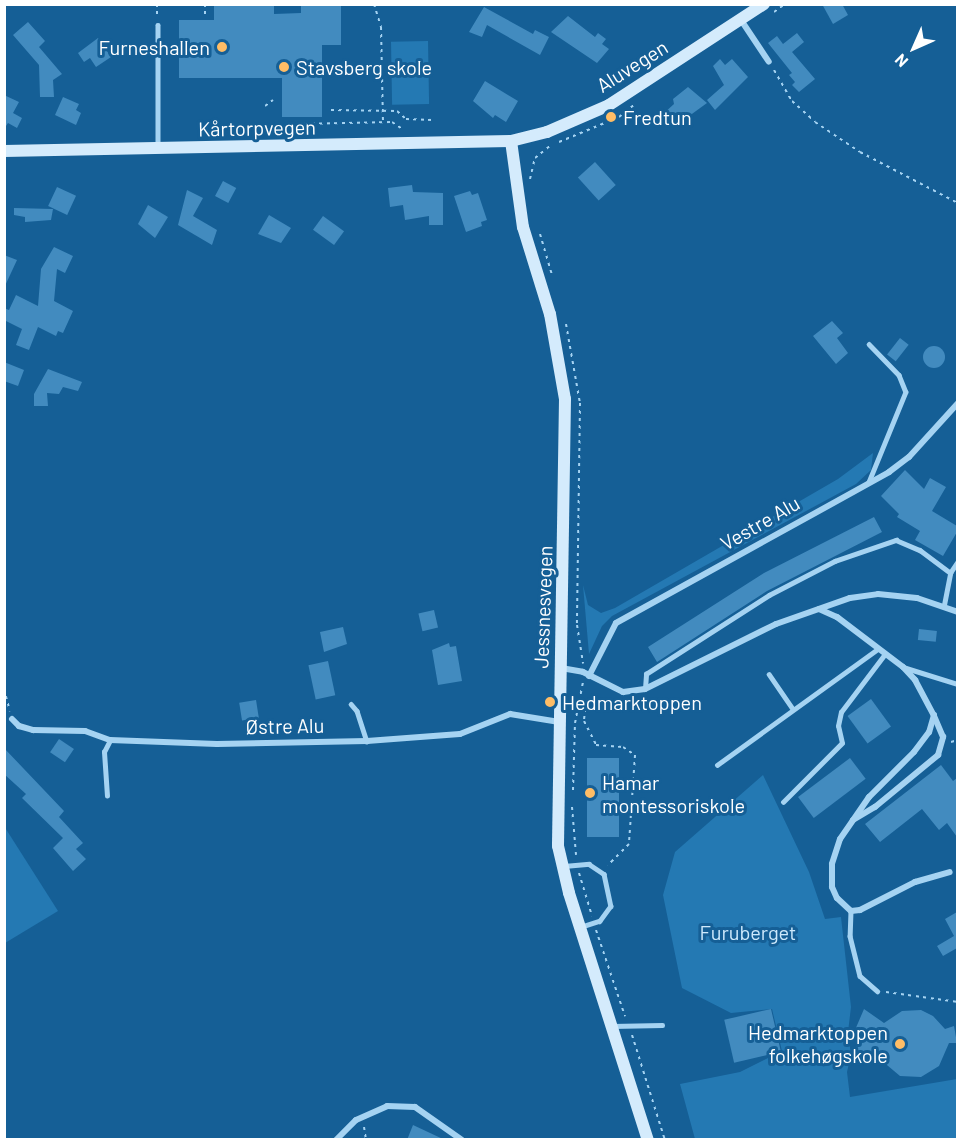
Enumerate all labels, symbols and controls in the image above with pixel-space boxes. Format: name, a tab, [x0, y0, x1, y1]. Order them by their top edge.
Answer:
north arrow	[884, 18, 944, 78]
place label: Furneshallen	[99, 35, 210, 59]
street label: Aluvegen	[592, 35, 672, 97]
marker: Furneshallen	[215, 40, 229, 54]
text: N	[890, 51, 911, 72]
place label: Stavsberg skole	[296, 55, 432, 79]
marker: Stavsberg skole	[277, 60, 291, 74]
place label: Fredtun	[623, 105, 692, 129]
marker: Fredtun	[604, 110, 618, 124]
street label: Kårtorpvegen	[198, 115, 316, 141]
street label: Vestre Alu	[716, 491, 804, 555]
street label: Jessnesvegen	[529, 545, 557, 669]
place label: Hedmarktoppen	[562, 690, 702, 714]
marker: Hedmarktoppen	[543, 695, 557, 709]
street label: Østre Alu	[245, 713, 325, 739]
place label: Hamar montessoriskole	[602, 770, 745, 817]
marker: Hamar montessoriskole	[583, 786, 597, 800]
park label: Furuberget	[700, 920, 796, 944]
place label: Hedmarktoppen folkehøgskole	[748, 1020, 888, 1067]
marker: Hedmarktoppen folkehøgskole	[893, 1037, 907, 1051]

